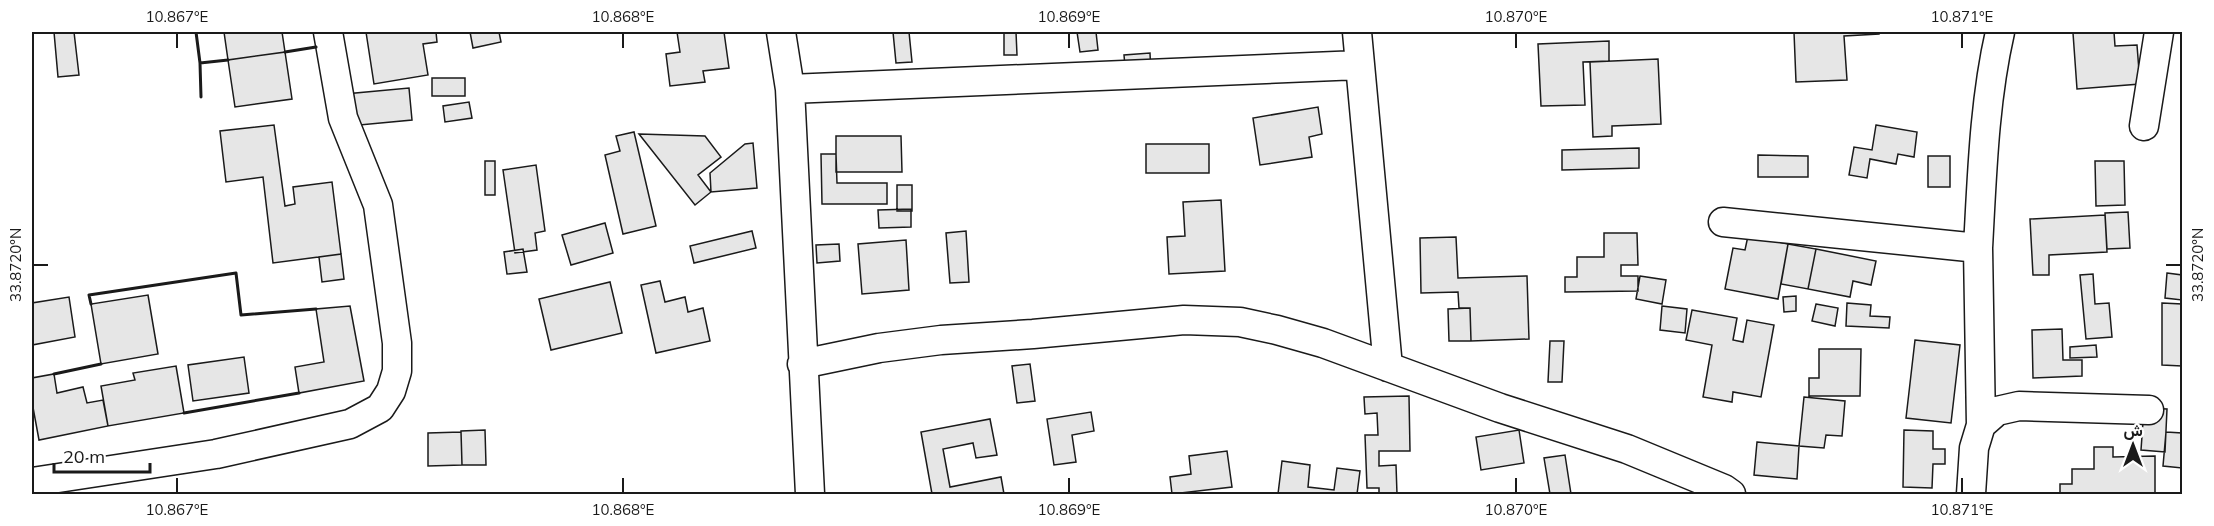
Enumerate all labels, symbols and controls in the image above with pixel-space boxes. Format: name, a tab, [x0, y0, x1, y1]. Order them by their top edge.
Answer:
text: 10.867°E	[146, 7, 209, 26]
text: 10.868°E	[592, 7, 655, 26]
text: 10.869°E	[1038, 7, 1101, 26]
text: 10.870°E	[1485, 7, 1548, 26]
text: 10.871°E	[1931, 7, 1994, 26]
text: 33.8720°N	[6, 228, 25, 302]
text: 33.8720°N	[2188, 228, 2207, 302]
north arrow	[2103, 415, 2163, 475]
text: ش	[2123, 420, 2143, 440]
scale bar	[54, 436, 150, 474]
text: 20 m	[63, 445, 105, 468]
text: 10.867°E	[146, 500, 209, 519]
text: 10.868°E	[592, 500, 655, 519]
text: 10.869°E	[1038, 500, 1101, 519]
text: 10.870°E	[1485, 500, 1548, 519]
text: 10.871°E	[1931, 500, 1994, 519]

